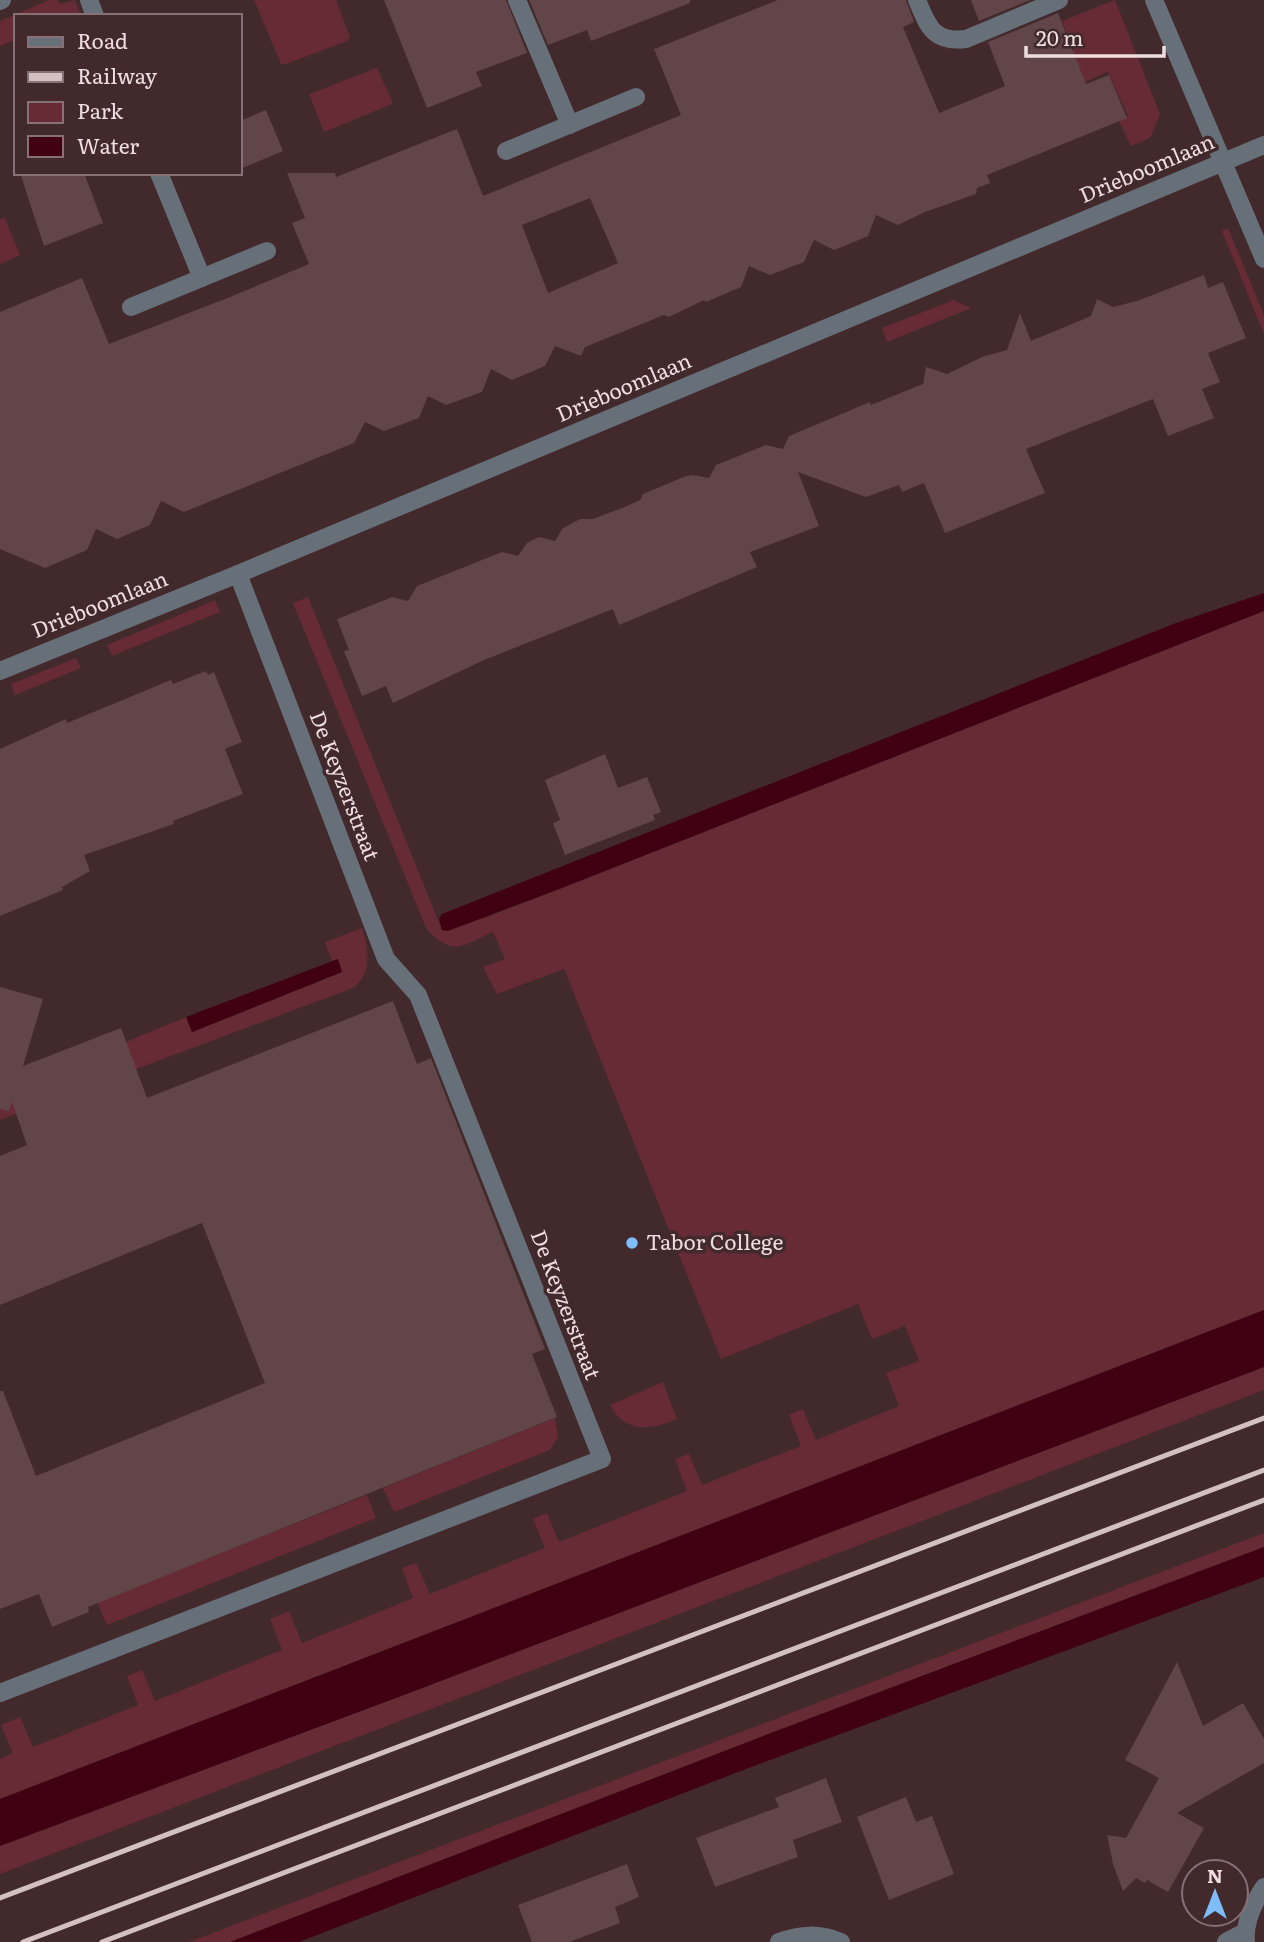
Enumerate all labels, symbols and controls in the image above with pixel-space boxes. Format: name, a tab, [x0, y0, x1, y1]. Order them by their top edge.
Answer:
legend	[14, 14, 242, 175]
scale bar	[1026, 14, 1164, 58]
text: 20 m	[1036, 21, 1083, 52]
text: Road	[77, 24, 128, 55]
text: Railway	[77, 59, 158, 90]
text: Park	[77, 94, 123, 125]
street label: Drieboomlaan	[1074, 124, 1219, 209]
text: Water	[77, 129, 139, 160]
street label: Drieboomlaan	[551, 343, 696, 428]
street label: Drieboomlaan	[26, 561, 172, 644]
street label: De Keyzerstraat	[304, 706, 389, 865]
street label: De Keyzerstraat	[525, 1225, 610, 1384]
place label: Tabor College	[646, 1225, 783, 1256]
marker: Tabor College	[624, 1235, 640, 1251]
north arrow	[1180, 1858, 1250, 1928]
text: N	[1207, 1861, 1223, 1889]

